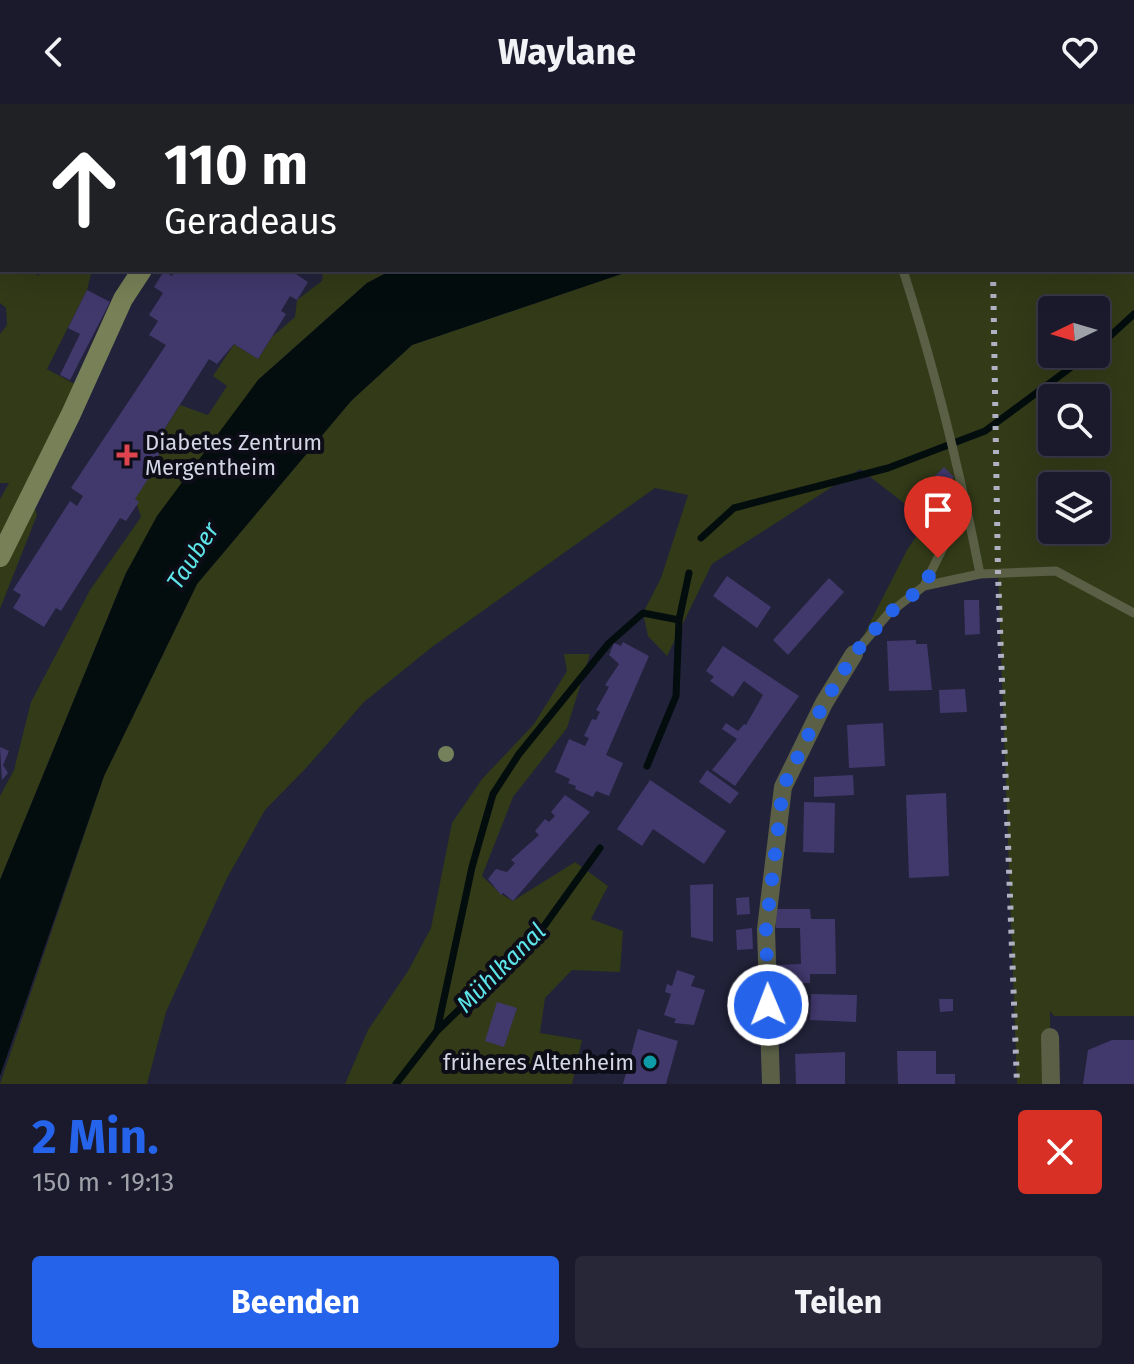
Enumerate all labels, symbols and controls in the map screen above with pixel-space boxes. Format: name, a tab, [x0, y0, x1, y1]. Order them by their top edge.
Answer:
icon: back	[32, 30, 76, 74]
text: Waylane	[498, 30, 636, 74]
icon: heart	[1058, 30, 1102, 74]
text: 110 m	[164, 132, 308, 199]
icon: ahead	[32, 136, 136, 240]
text: Geradeaus	[164, 200, 337, 244]
north arrow	[1038, 296, 1110, 368]
map controls	[1038, 296, 1110, 544]
button: search	[1038, 384, 1110, 456]
place label: Diabetes Zentrum Mergentheim	[145, 429, 322, 481]
marker: Diabetes Zentrum Mergentheim	[116, 444, 138, 466]
button: layers	[1038, 472, 1110, 544]
pin	[904, 476, 972, 558]
icon: arrive	[916, 488, 960, 532]
water label: Tauber	[161, 517, 225, 595]
water label: Mühlkanal	[451, 918, 551, 1018]
position arrow	[726, 963, 810, 1047]
place label: früheres Altenheim	[443, 1049, 634, 1076]
marker: früheres Altenheim	[641, 1053, 659, 1071]
text: 2 Min.	[32, 1108, 159, 1166]
button: close	[1018, 1110, 1102, 1194]
text: 150 m · 19:13	[32, 1167, 174, 1198]
button: Beenden	[32, 1256, 559, 1348]
button: Teilen	[575, 1256, 1102, 1348]

